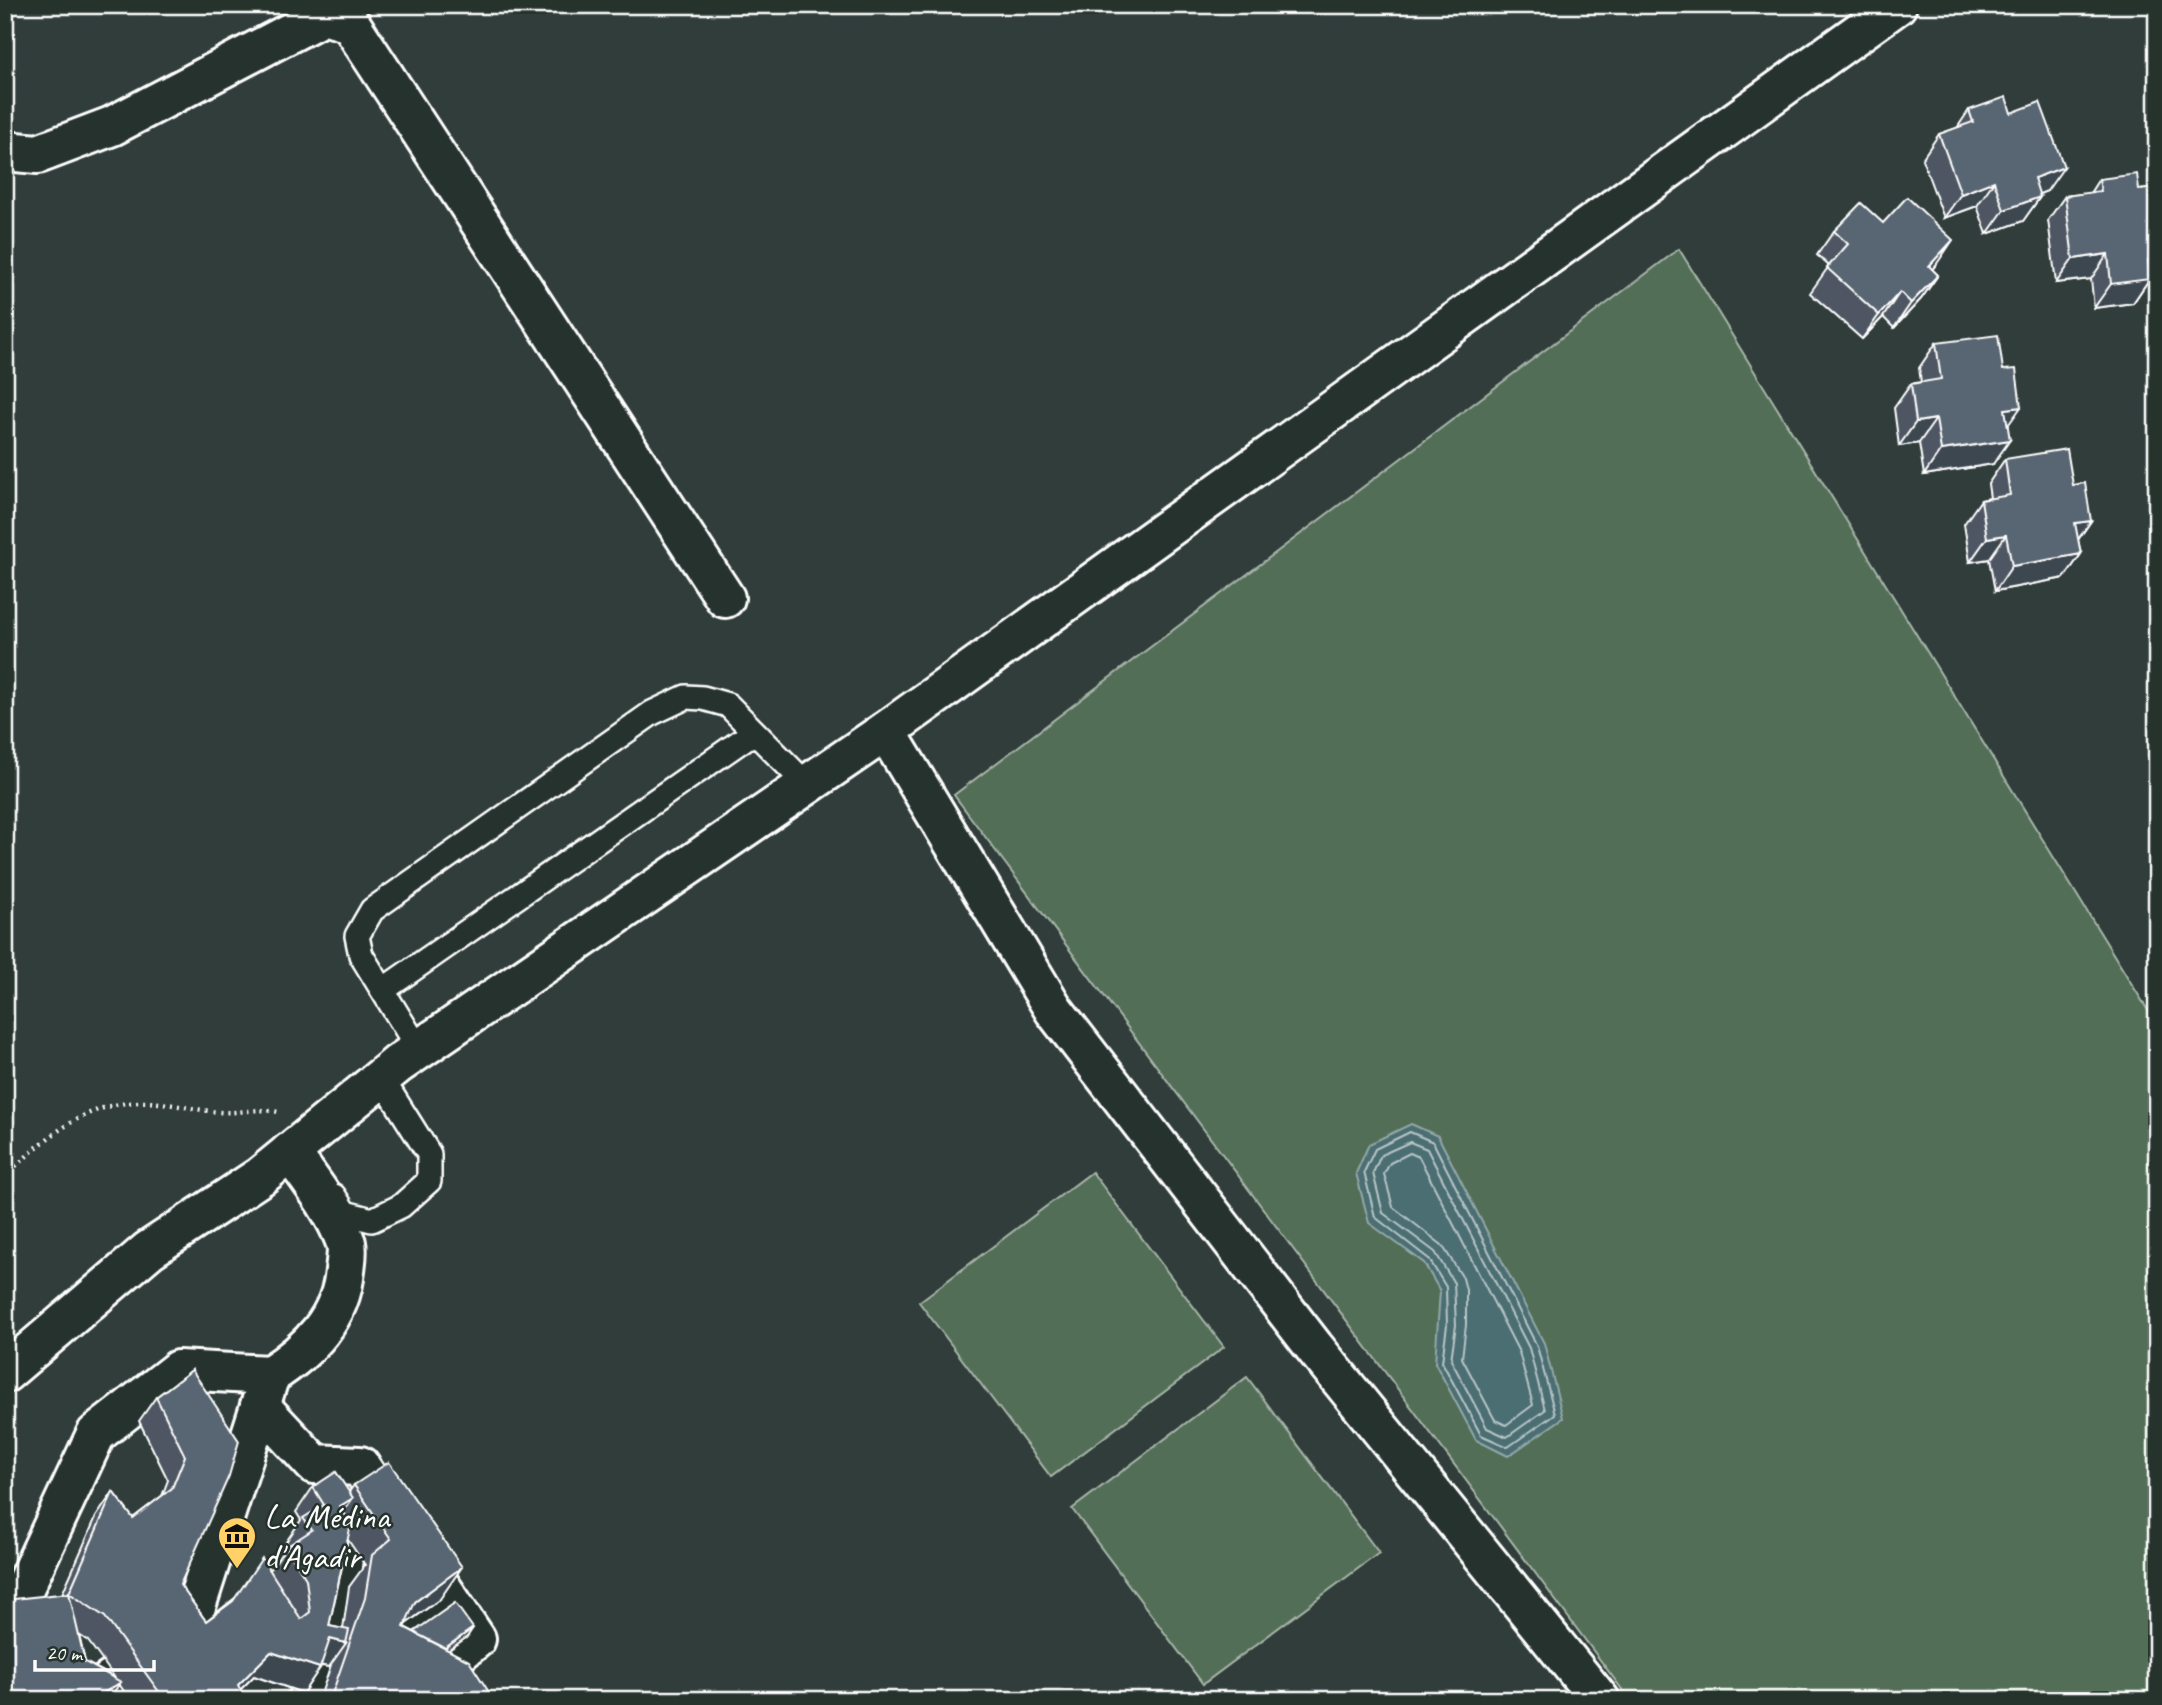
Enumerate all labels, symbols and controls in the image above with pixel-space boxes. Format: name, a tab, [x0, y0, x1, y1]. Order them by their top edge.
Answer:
place label: La Médina d'Agadir	[264, 1494, 391, 1579]
museum icon: La Médina d'Agadir	[216, 1515, 258, 1570]
scale bar	[35, 1628, 154, 1672]
text: 20 m	[46, 1640, 84, 1666]

